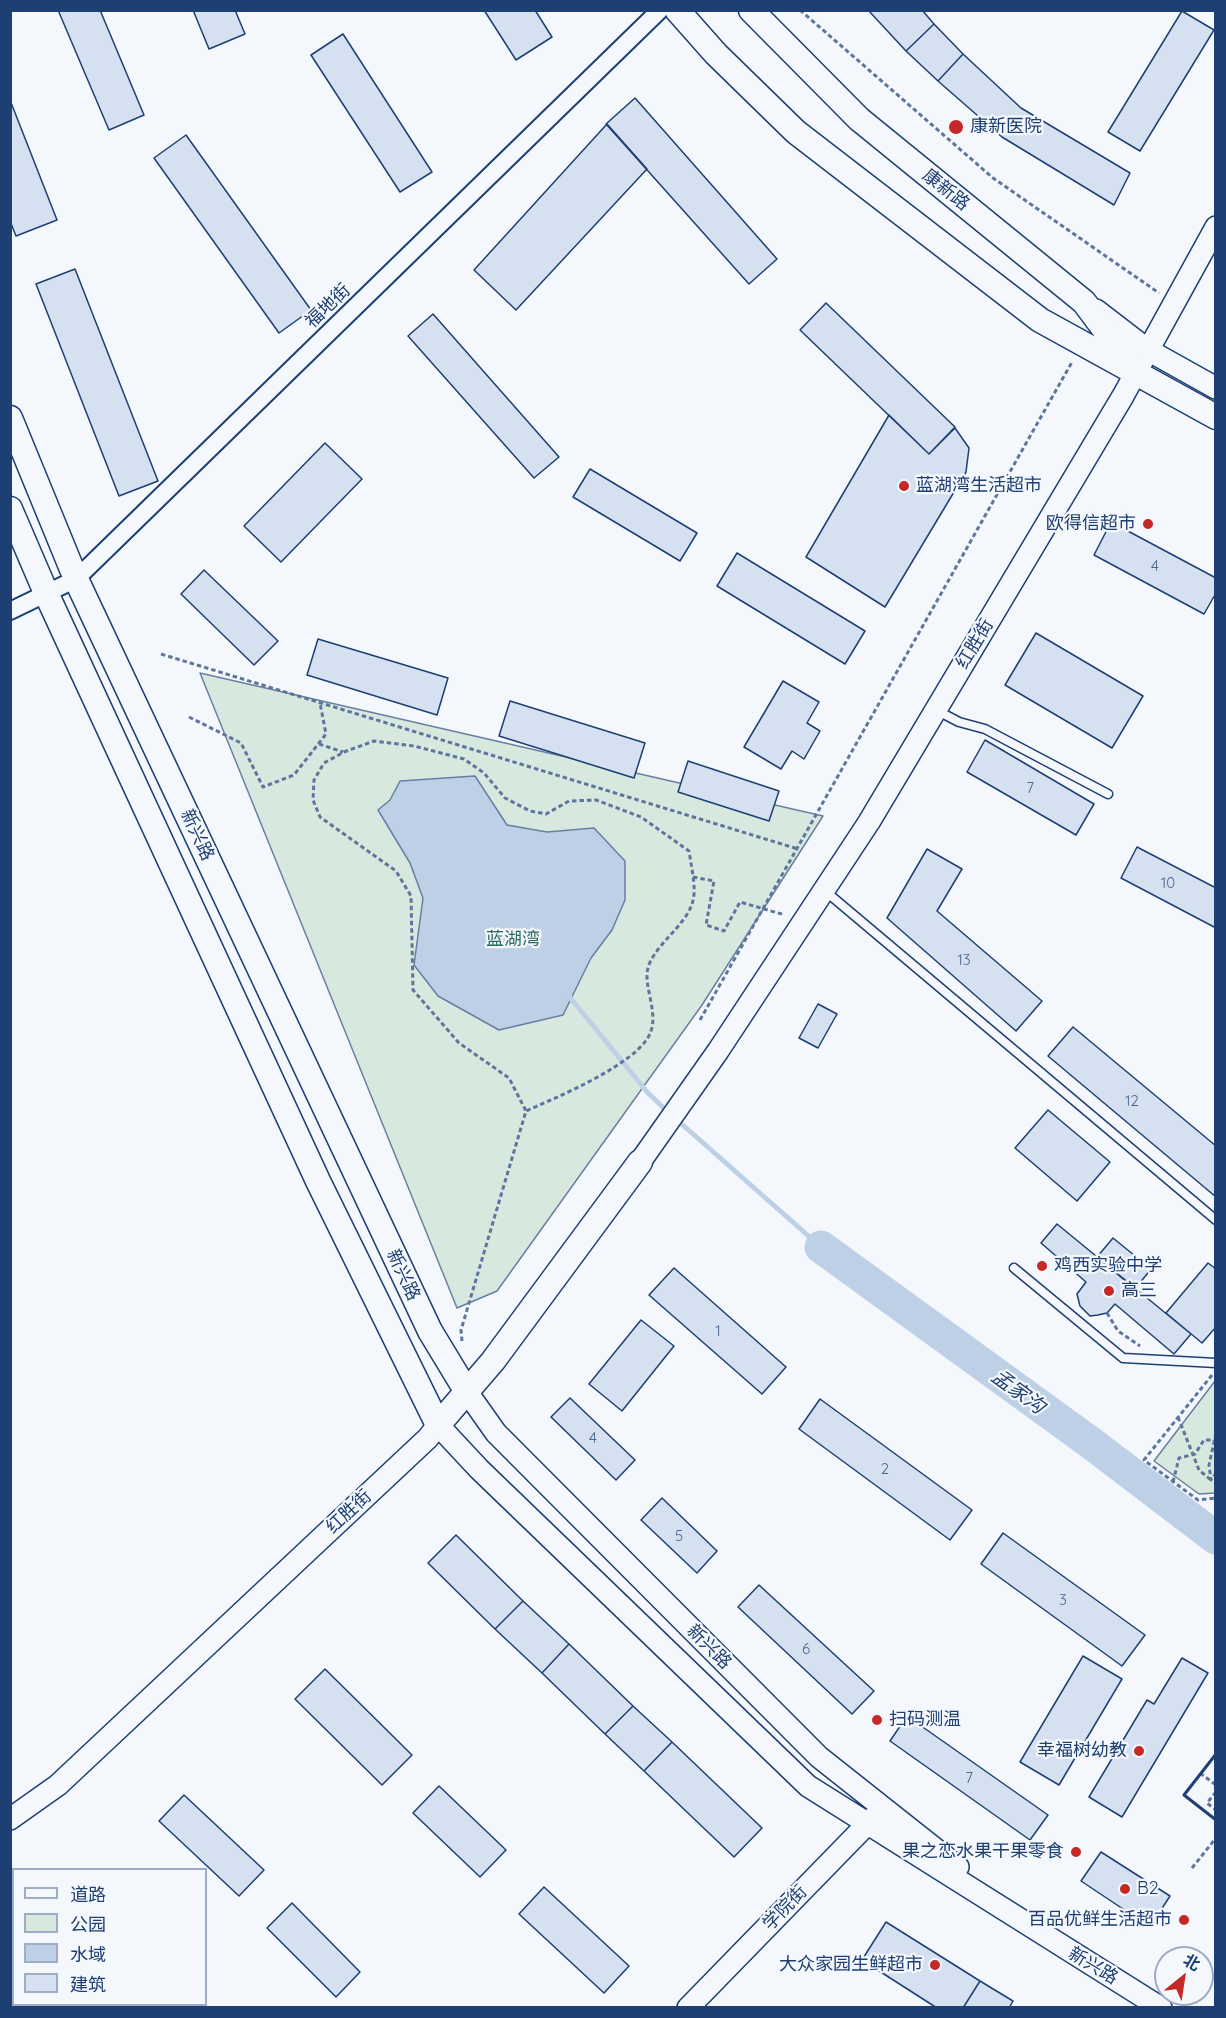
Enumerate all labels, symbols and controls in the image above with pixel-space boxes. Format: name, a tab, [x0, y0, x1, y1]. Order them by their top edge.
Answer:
place label: 康新医院	[970, 116, 1042, 138]
marker: 康新医院	[947, 118, 965, 136]
street label: 康新路	[918, 165, 974, 215]
street label: 福地街	[301, 279, 355, 333]
place label: 蓝湖湾生活超市	[916, 475, 1042, 497]
marker: 蓝湖湾生活超市	[897, 479, 911, 493]
place label: 欧得信超市	[1046, 513, 1136, 535]
marker: 欧得信超市	[1141, 517, 1155, 531]
house number: 4	[1151, 557, 1159, 575]
street label: 红胜街	[952, 615, 998, 673]
house number: 7	[1026, 779, 1034, 797]
street label: 新兴路	[176, 806, 218, 864]
house number: 10	[1161, 874, 1175, 892]
park label: 蓝湖湾	[486, 929, 540, 951]
house number: 13	[957, 951, 971, 969]
house number: 12	[1125, 1092, 1139, 1110]
street label: 新兴路	[382, 1246, 424, 1304]
place label: 鸡西实验中学	[1054, 1255, 1162, 1277]
marker: 鸡西实验中学	[1035, 1259, 1049, 1273]
place label: 高三	[1121, 1280, 1157, 1302]
marker: 高三	[1102, 1284, 1116, 1298]
house number: 1	[715, 1322, 721, 1340]
water label: 孟家沟	[987, 1365, 1049, 1419]
house number: 4	[589, 1429, 597, 1447]
house number: 2	[881, 1460, 889, 1478]
street label: 红胜街	[322, 1486, 376, 1538]
house number: 5	[675, 1527, 683, 1545]
house number: 3	[1059, 1591, 1067, 1609]
street label: 新兴路	[682, 1620, 736, 1674]
house number: 6	[802, 1640, 810, 1658]
place label: 扫码测温	[889, 1709, 961, 1731]
marker: 扫码测温	[870, 1713, 884, 1727]
place label: 幸福树幼教	[1037, 1740, 1127, 1762]
marker: 幸福树幼教	[1132, 1744, 1146, 1758]
house number: 7	[965, 1769, 973, 1787]
place label: 果之恋水果干果零食	[902, 1841, 1064, 1863]
marker: 果之恋水果干果零食	[1069, 1845, 1083, 1859]
legend	[12, 1868, 207, 2006]
place label: B2	[1137, 1878, 1159, 1900]
street label: 学院街	[758, 1881, 812, 1935]
marker: B2	[1118, 1882, 1132, 1896]
text: 道路	[70, 1883, 106, 1906]
place label: 百品优鲜生活超市	[1028, 1909, 1172, 1931]
text: 公园	[70, 1913, 106, 1936]
marker: 百品优鲜生活超市	[1177, 1913, 1191, 1927]
text: 水域	[70, 1943, 106, 1966]
street label: 新兴路	[1064, 1943, 1122, 1989]
north arrow	[1154, 1946, 1214, 2006]
text: 北	[1180, 1949, 1204, 1975]
place label: 大众家园生鲜超市	[779, 1954, 923, 1976]
marker: 大众家园生鲜超市	[928, 1958, 942, 1972]
text: 建筑	[70, 1973, 106, 1996]

